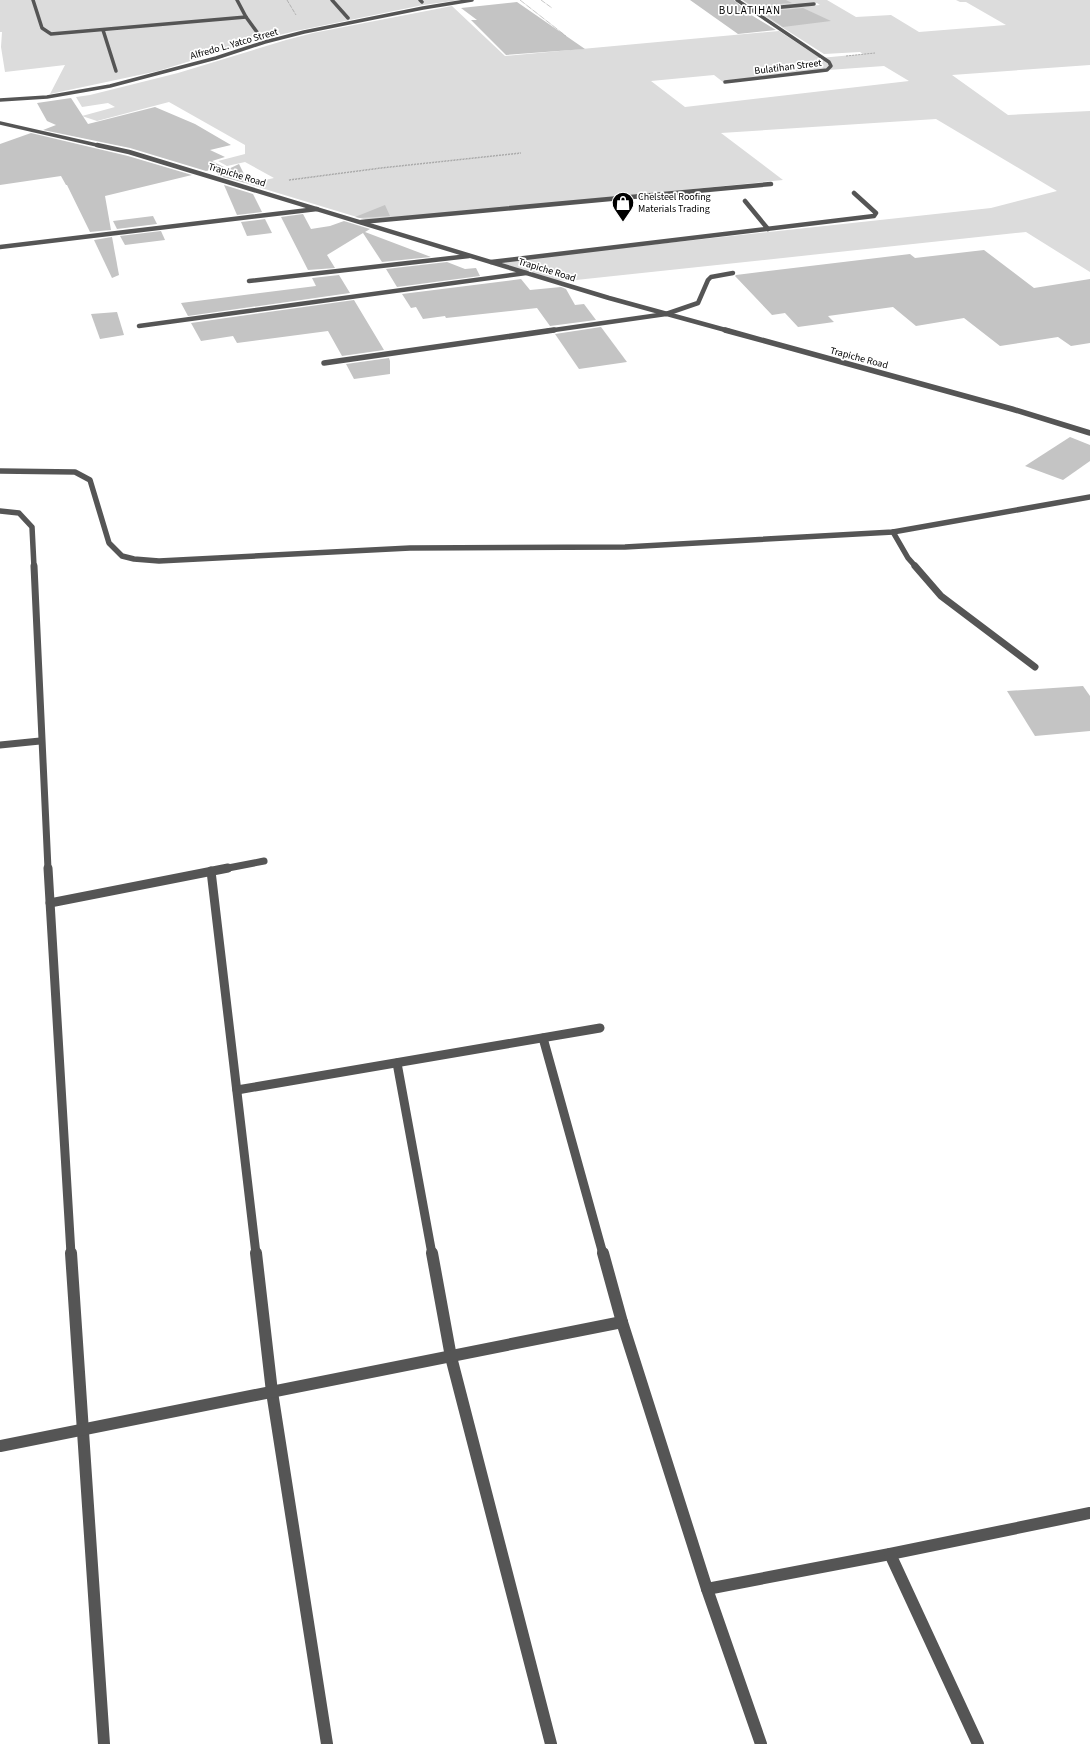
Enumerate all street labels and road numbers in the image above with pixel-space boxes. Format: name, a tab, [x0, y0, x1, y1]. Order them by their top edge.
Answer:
street label: Alfredo L. Yatco Street	[189, 25, 280, 63]
street label: Bulatihan Street	[754, 56, 823, 78]
street label: Trapiche Road	[206, 160, 268, 190]
street label: Trapiche Road	[516, 255, 578, 285]
street label: Trapiche Road	[828, 344, 890, 372]

